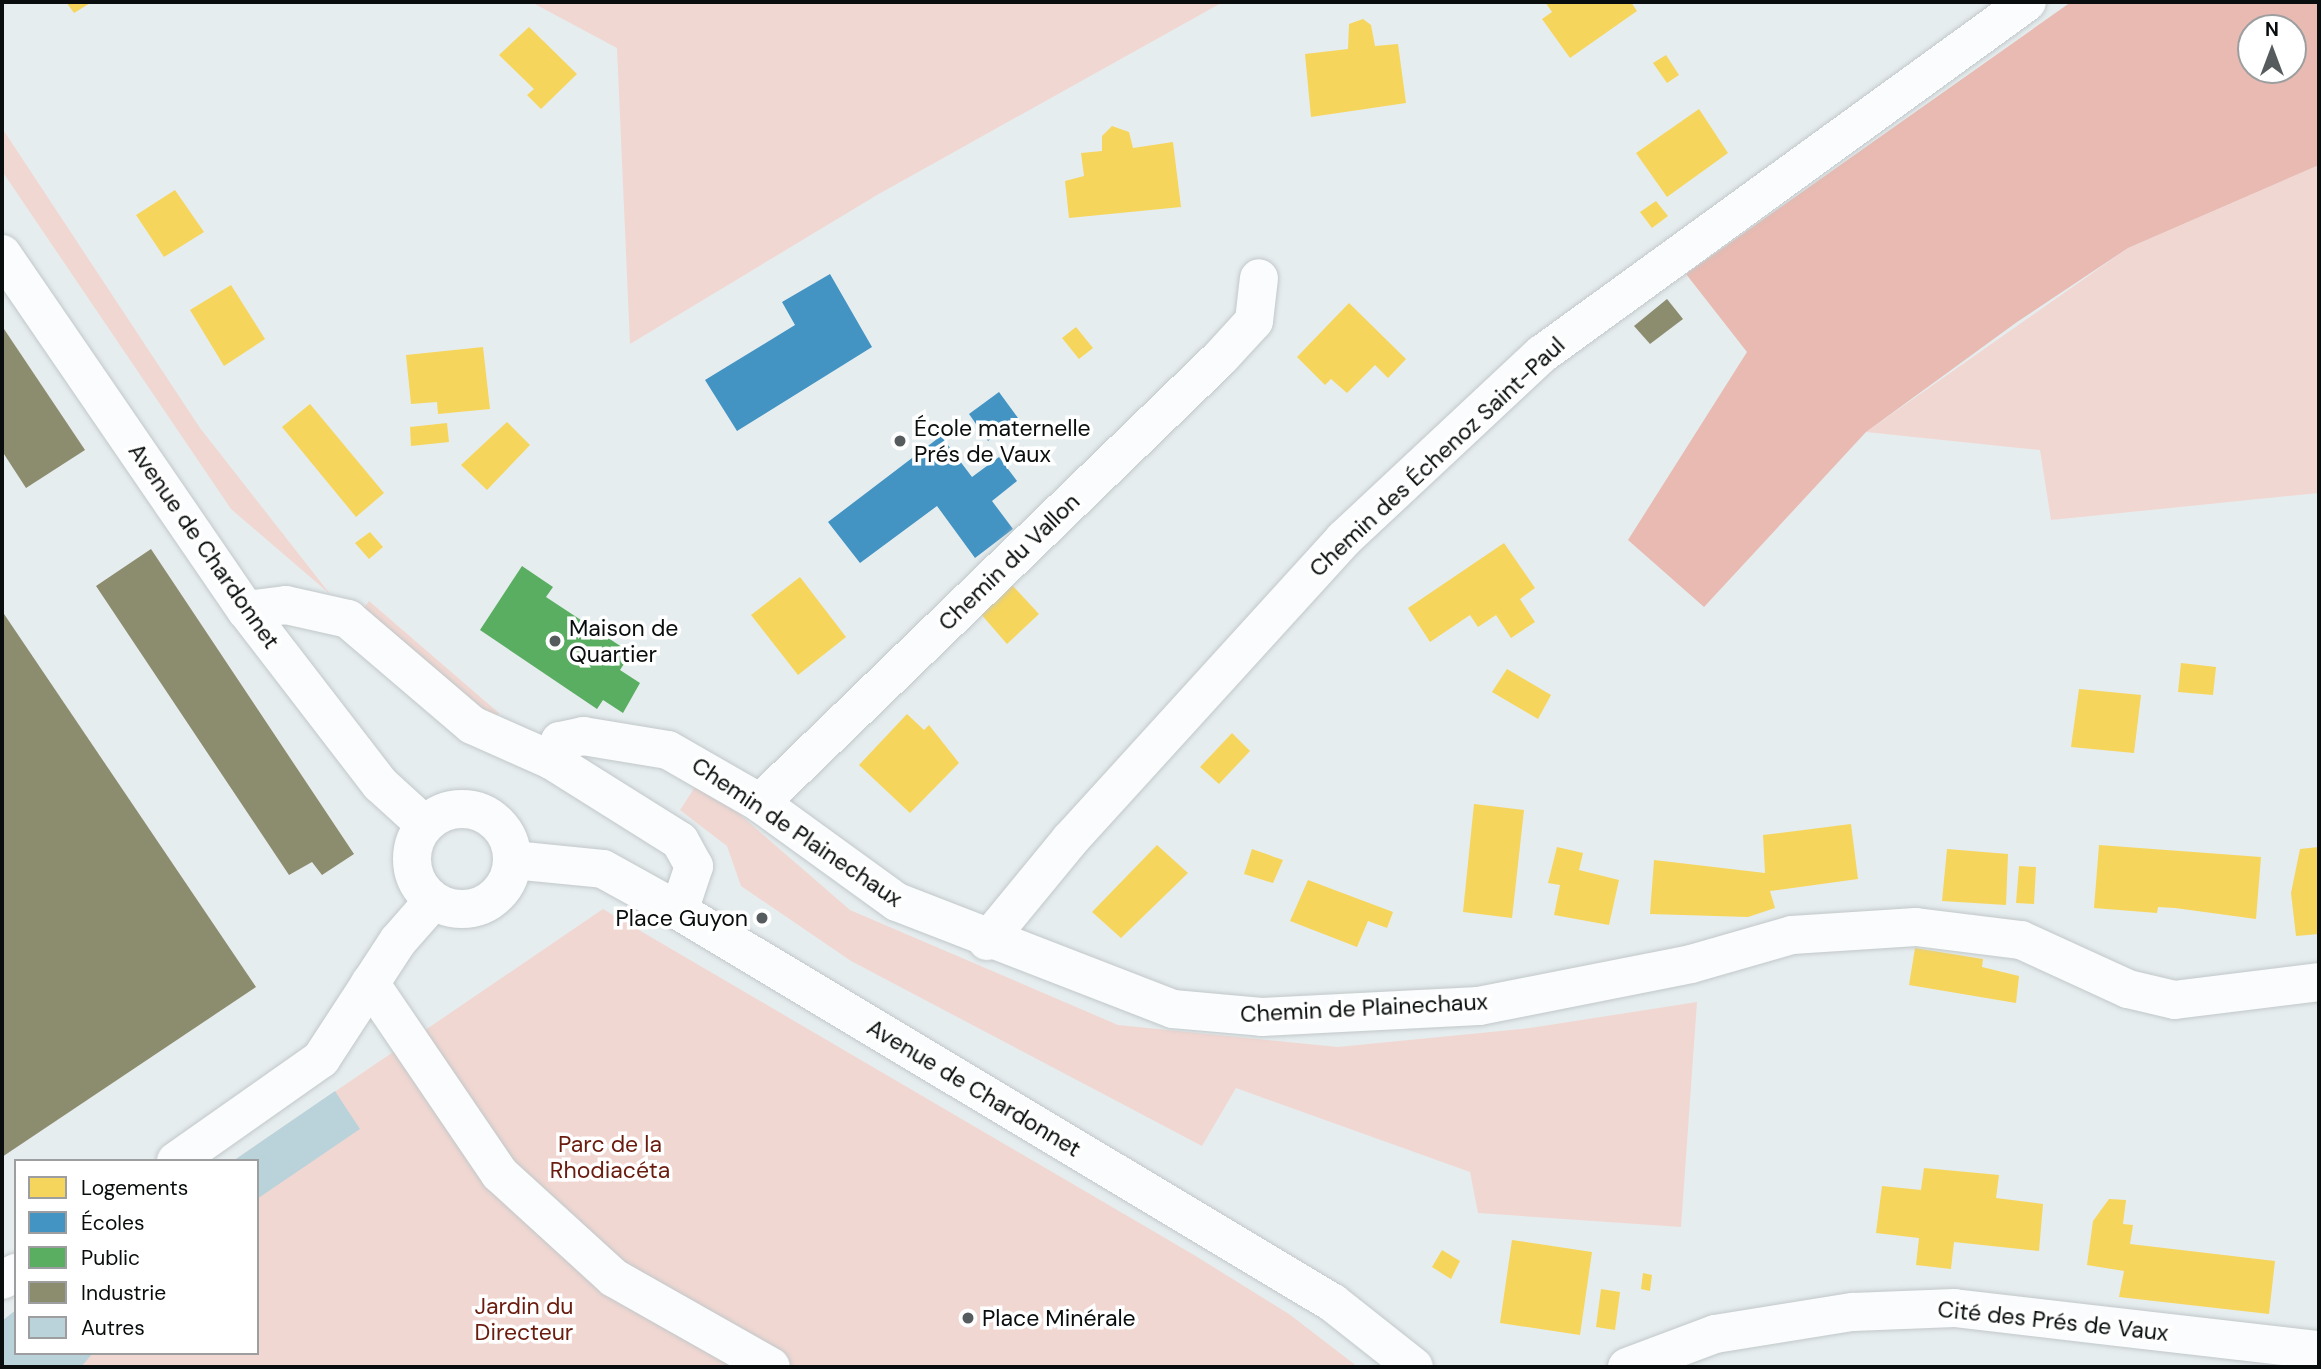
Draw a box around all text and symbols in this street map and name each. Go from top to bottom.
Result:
north arrow [2237,14,2307,84]
text: N [2265,17,2279,42]
street label: Chemin des Échenoz Saint-Paul [1304,331,1570,583]
place label: École maternelle Prés de Vaux [914,414,1091,468]
marker: École maternelle Prés de Vaux [892,433,908,449]
street label: Avenue de Chardonnet [123,438,285,654]
street label: Chemin du Vallon [933,488,1085,636]
place label: Maison de Quartier [569,614,678,668]
marker: Maison de Quartier [547,633,563,649]
street label: Chemin de Plainechaux [686,751,908,913]
place label: Place Guyon [616,904,748,932]
marker: Place Guyon [754,910,770,926]
street label: Chemin de Plainechaux [1239,988,1489,1028]
street label: Avenue de Chardonnet [862,1013,1086,1163]
park label: Parc de la Rhodiacéta [550,1130,670,1184]
legend [14,1159,259,1355]
text: Logements [81,1174,188,1202]
text: Écoles [81,1209,144,1237]
text: Public [81,1244,140,1272]
text: Industrie [81,1279,166,1307]
park label: Jardin du Directeur [475,1292,573,1346]
street label: Cité des Prés de Vaux [1936,1295,2170,1347]
place label: Place Minérale [982,1304,1136,1332]
marker: Place Minérale [960,1310,976,1326]
text: Autres [81,1314,145,1342]

